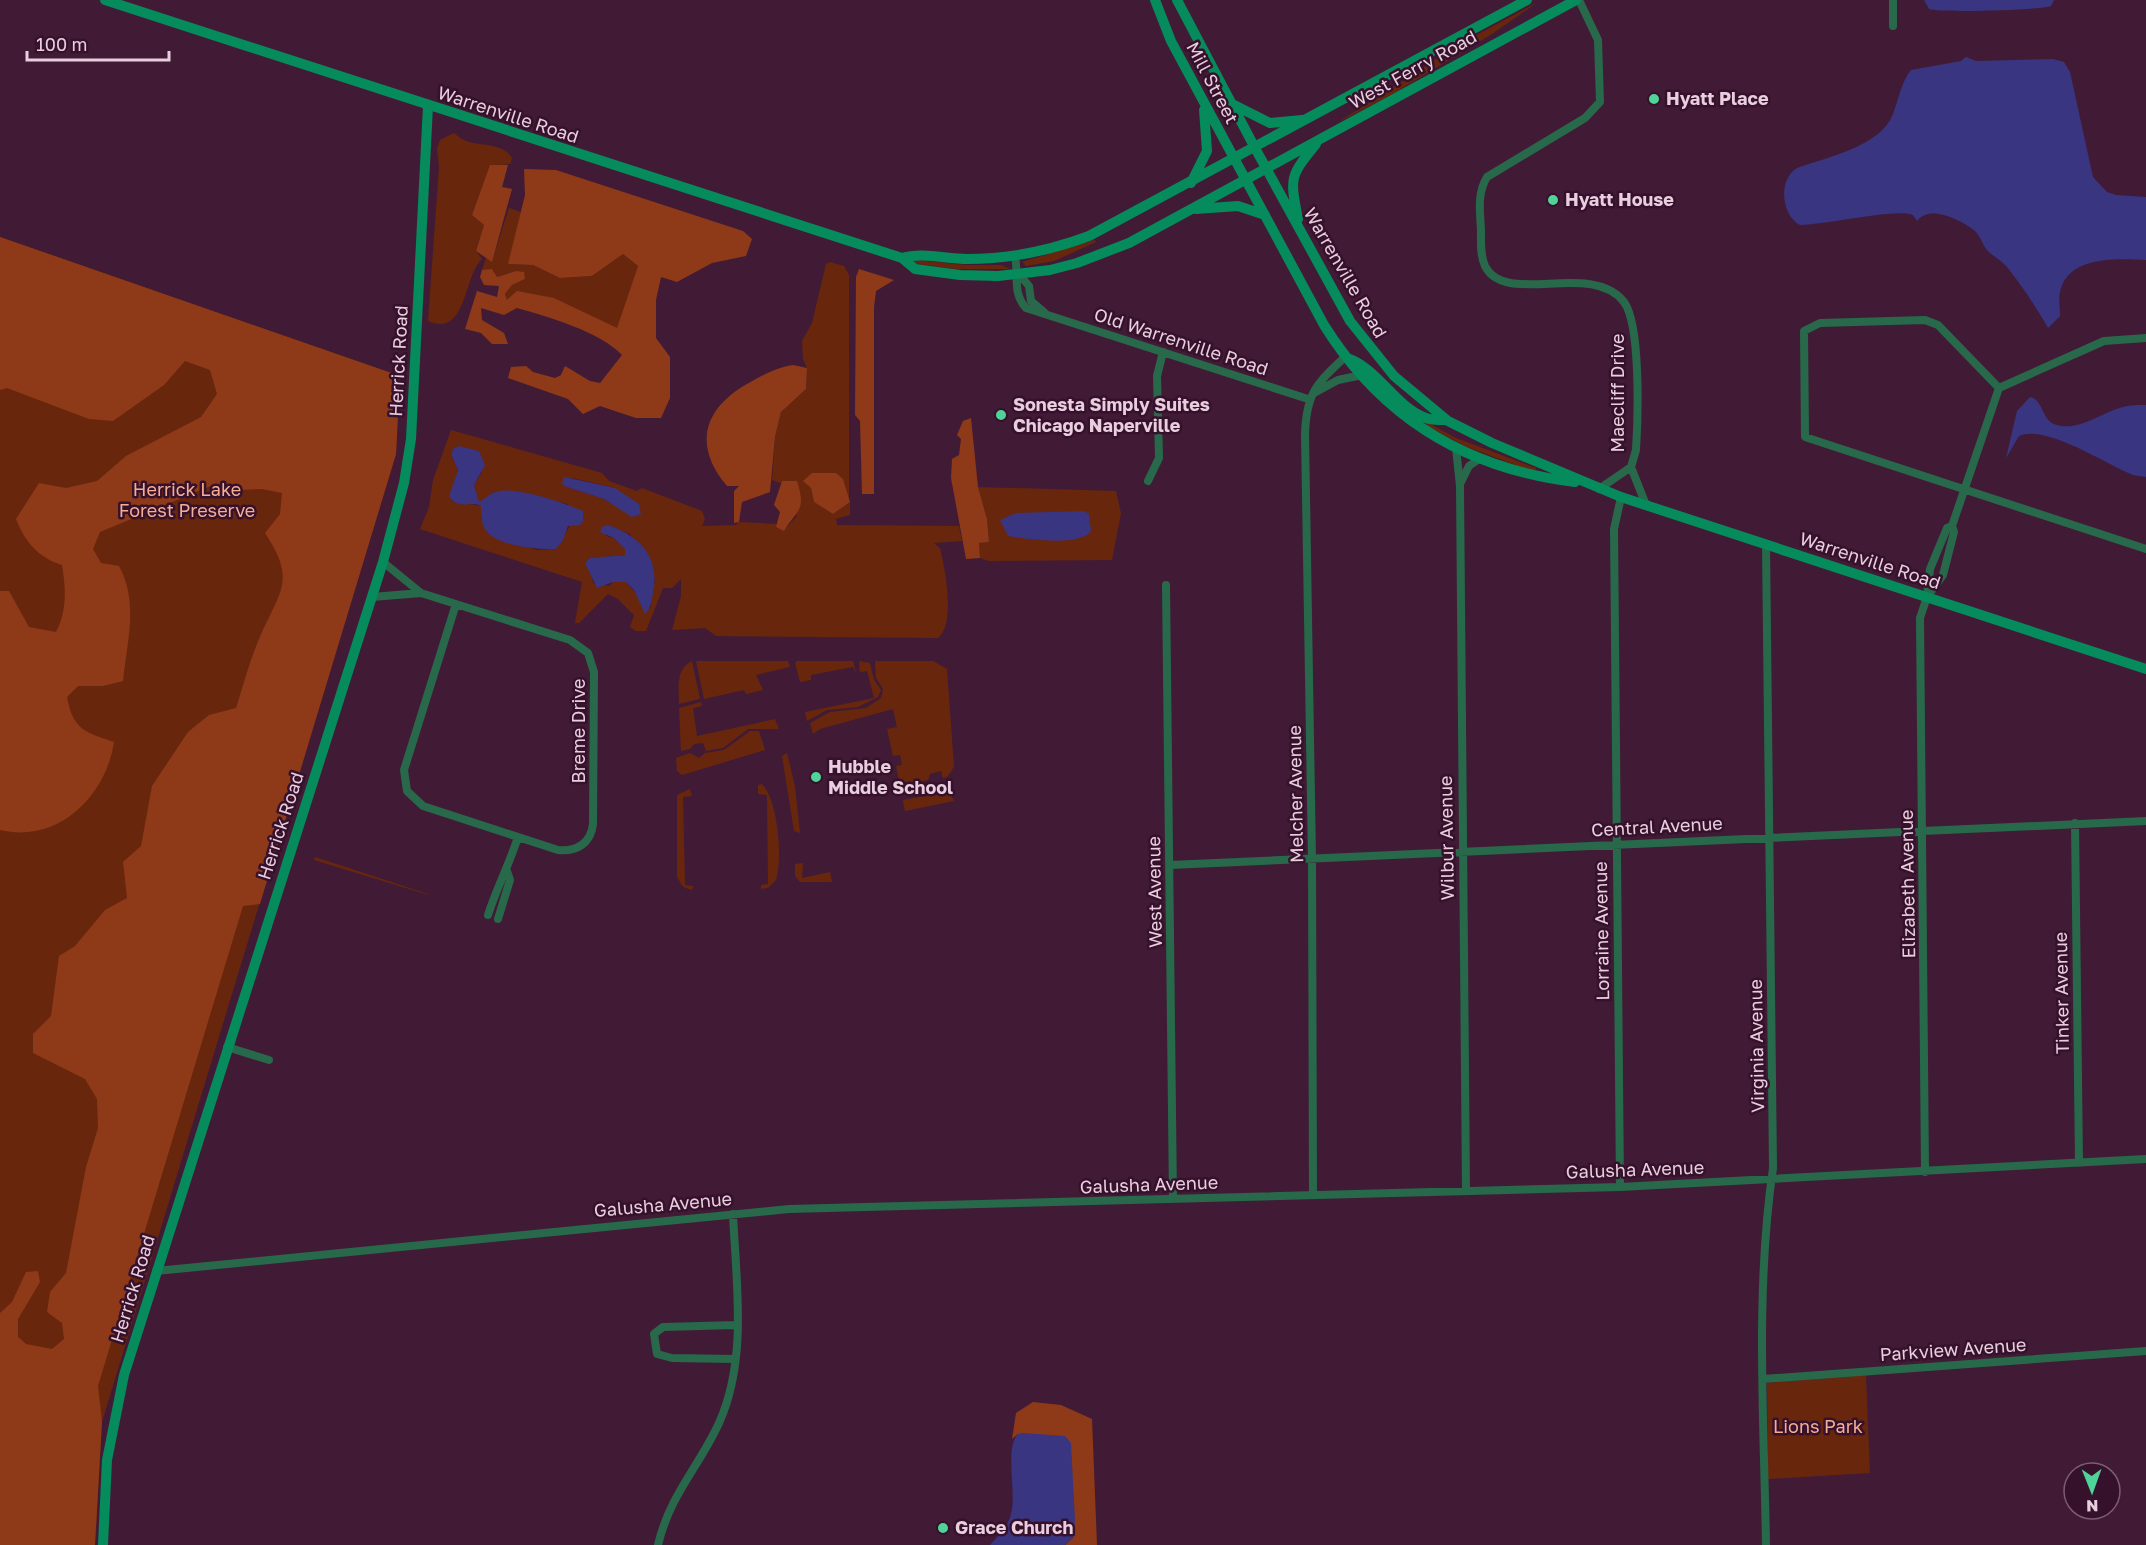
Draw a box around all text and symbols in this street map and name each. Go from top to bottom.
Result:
scale bar [27,24,170,62]
street label: West Ferry Road [1345,25,1480,113]
text: 100 m [36,33,87,55]
street label: Mill Street [1182,38,1244,127]
street label: Warrenville Road [435,81,582,147]
place label: Hyatt Place [1666,87,1769,109]
marker: Hyatt Place [1647,92,1661,106]
place label: Hyatt House [1565,188,1674,210]
marker: Hyatt House [1546,193,1560,207]
street label: Warrenville Road [1300,203,1392,342]
street label: Old Warrenville Road [1092,303,1271,380]
street label: Herrick Road [384,305,412,417]
street label: Maecliff Drive [1606,334,1628,452]
place label: Sonesta Simply Suites Chicago Naperville [1013,393,1210,436]
marker: Sonesta Simply Suites Chicago Naperville [994,408,1008,422]
park label: Herrick Lake Forest Preserve [119,478,255,521]
street label: Warrenville Road [1797,527,1944,593]
street label: Breme Drive [567,679,589,783]
street label: Melcher Avenue [1283,725,1307,863]
place label: Hubble Middle School [828,755,953,798]
street label: Herrick Road [252,769,308,882]
marker: Hubble Middle School [809,770,823,784]
street label: Wilbur Avenue [1434,775,1458,901]
street label: Elizabeth Avenue [1895,809,1919,959]
street label: Central Avenue [1591,812,1723,840]
street label: West Avenue [1142,836,1166,948]
street label: Lorraine Avenue [1589,861,1613,1001]
street label: Tinker Avenue [2049,932,2073,1054]
street label: Virginia Avenue [1744,979,1768,1113]
street label: Galusha Avenue [1565,1156,1704,1182]
street label: Galusha Avenue [1079,1171,1218,1197]
street label: Galusha Avenue [593,1187,733,1221]
street label: Herrick Road [105,1232,159,1345]
street label: Parkview Avenue [1879,1333,2027,1365]
park label: Lions Park [1773,1415,1863,1437]
north arrow [2062,1461,2122,1521]
text: N [2086,1496,2099,1516]
place label: Grace Church [955,1516,1073,1538]
marker: Grace Church [936,1521,950,1535]

